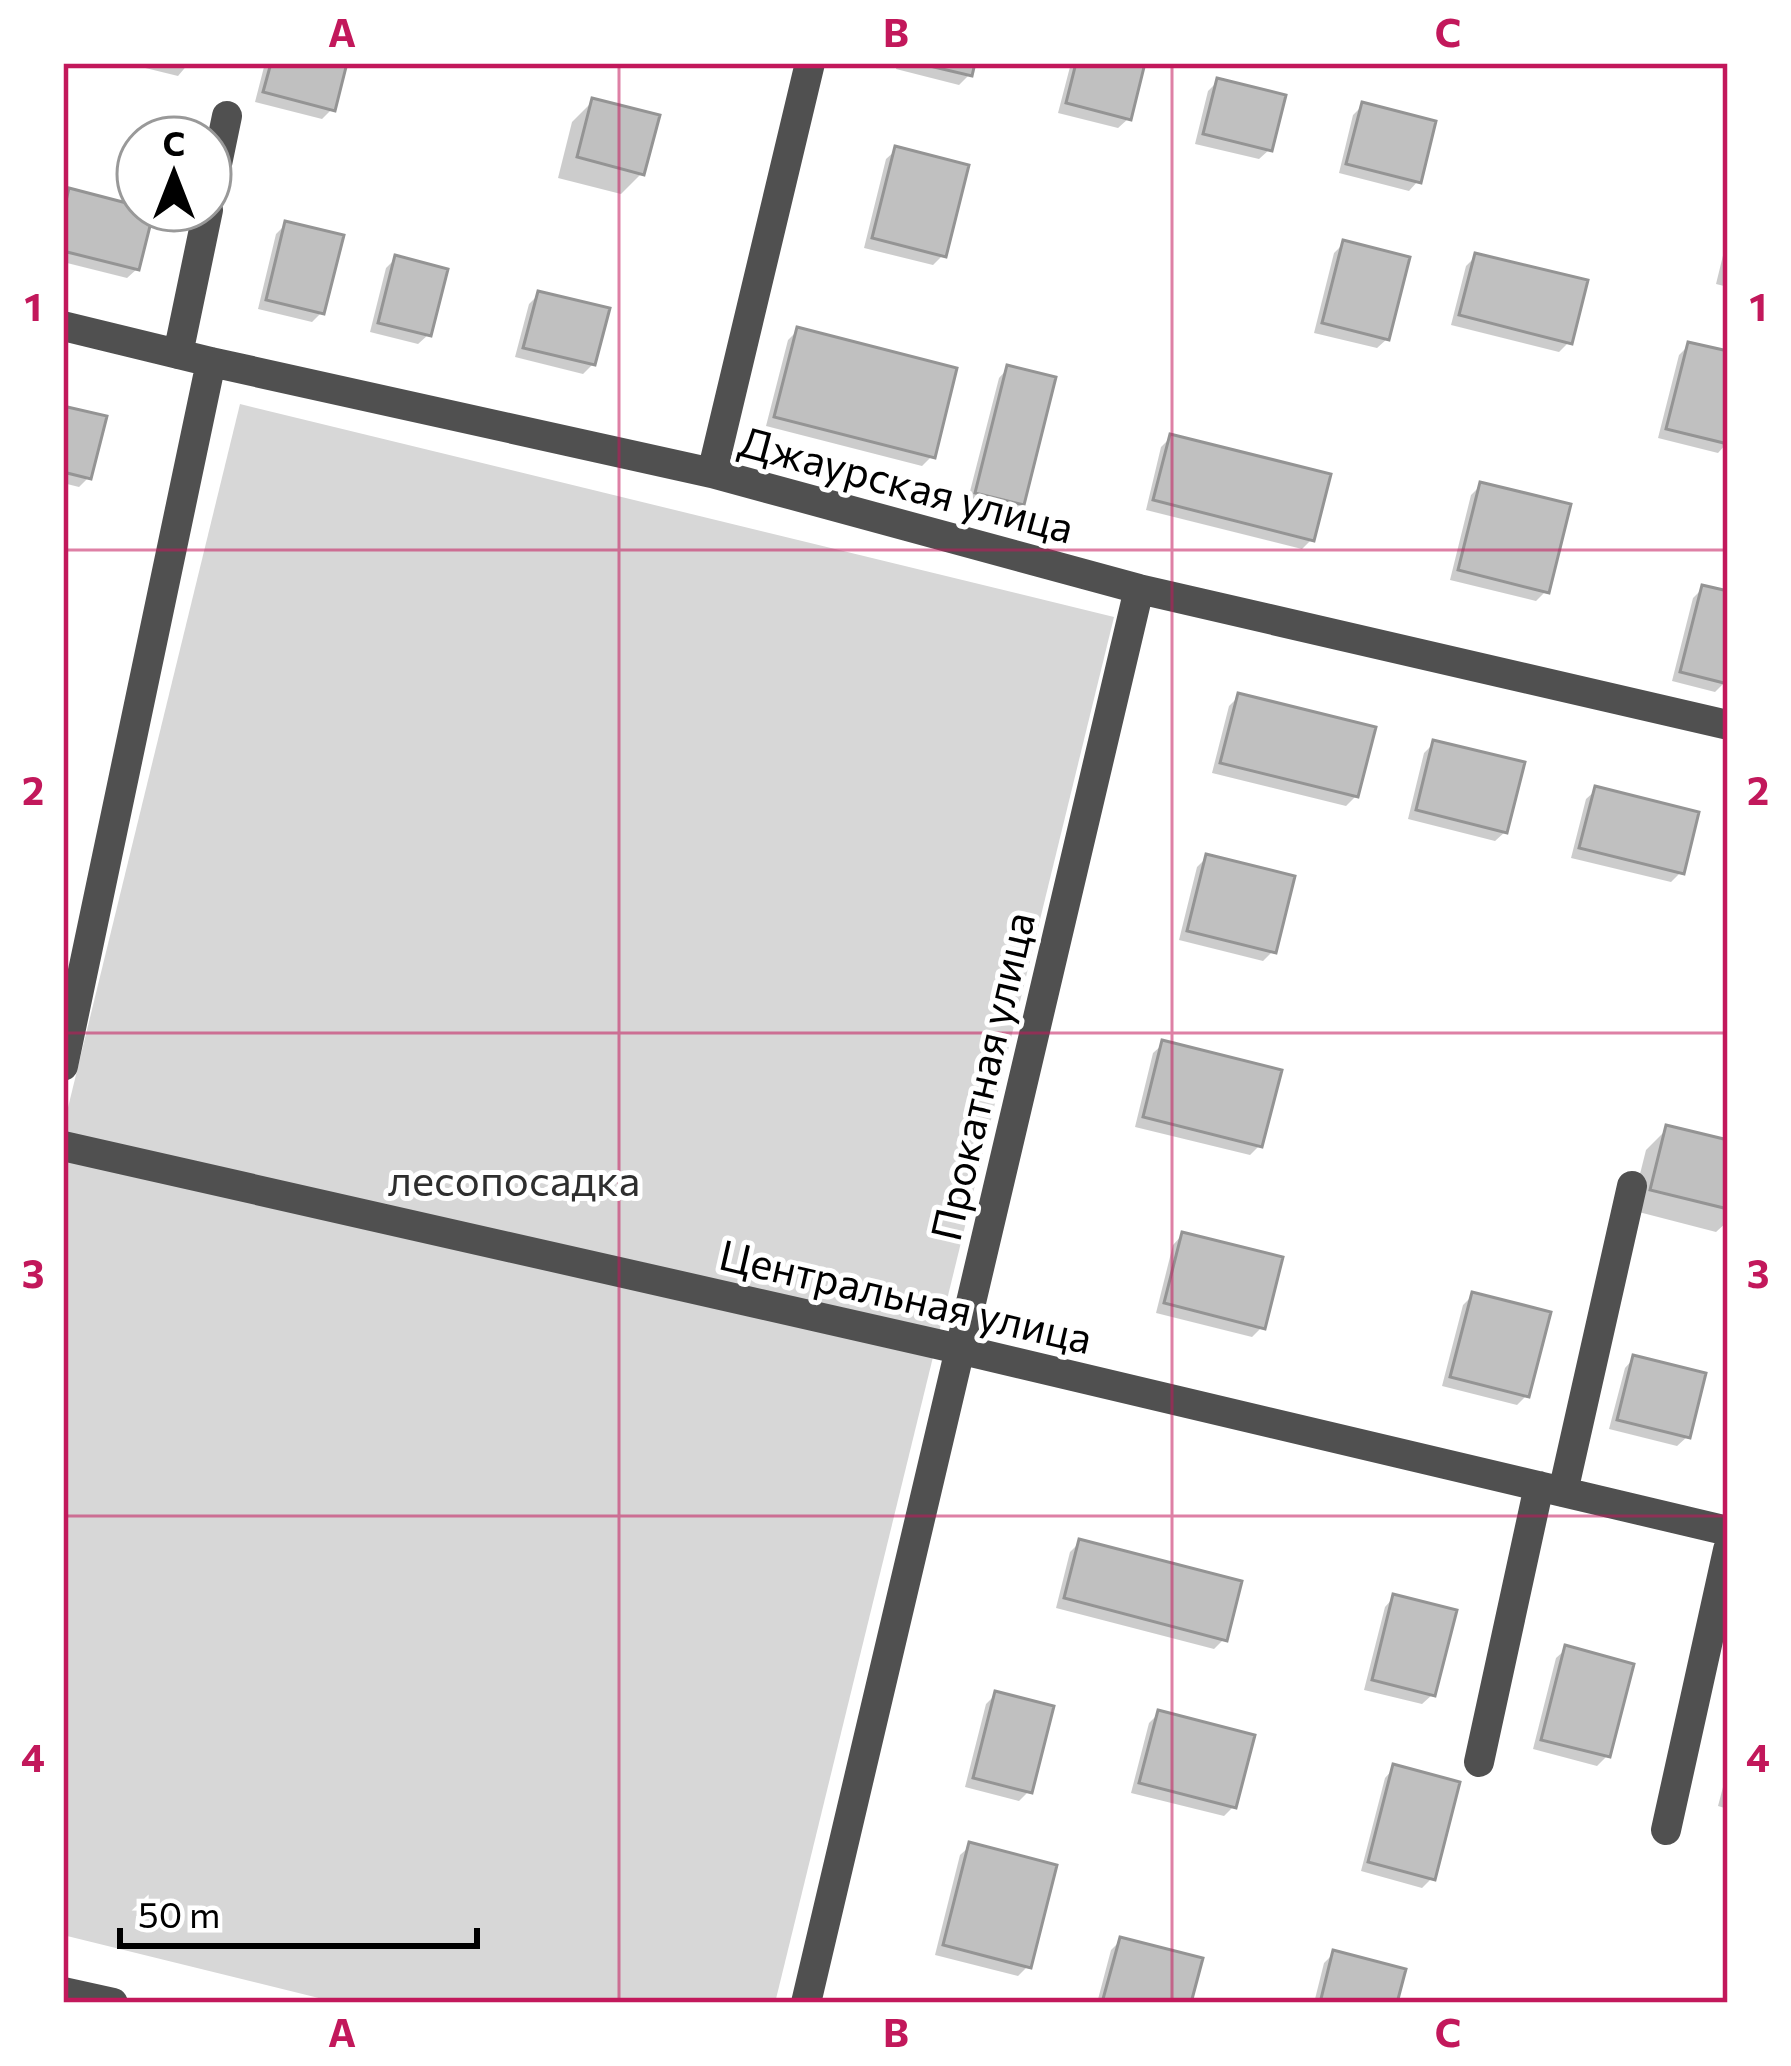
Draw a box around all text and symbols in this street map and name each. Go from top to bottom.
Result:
text: A [328,7,356,55]
text: B [883,7,909,55]
text: C [1435,7,1461,55]
north arrow [114,114,234,234]
text: С [163,122,185,163]
text: 1 [24,281,42,329]
text: 1 [1749,281,1767,329]
street label: Джаурская улица [734,413,1080,553]
text: 2 [22,765,44,813]
text: 2 [1747,765,1769,813]
street label: Прокатная улица [918,907,1044,1245]
park label: лесопосадка [388,1153,640,1205]
street label: Центральная улица [715,1227,1097,1363]
text: 3 [22,1248,44,1296]
text: 3 [1747,1248,1769,1296]
text: 4 [21,1732,45,1780]
text: 4 [1746,1732,1770,1780]
scale bar [120,1874,477,1948]
text: 50 m [138,1891,220,1935]
text: A [328,2007,356,2055]
text: B [883,2007,909,2055]
text: C [1435,2007,1461,2055]

